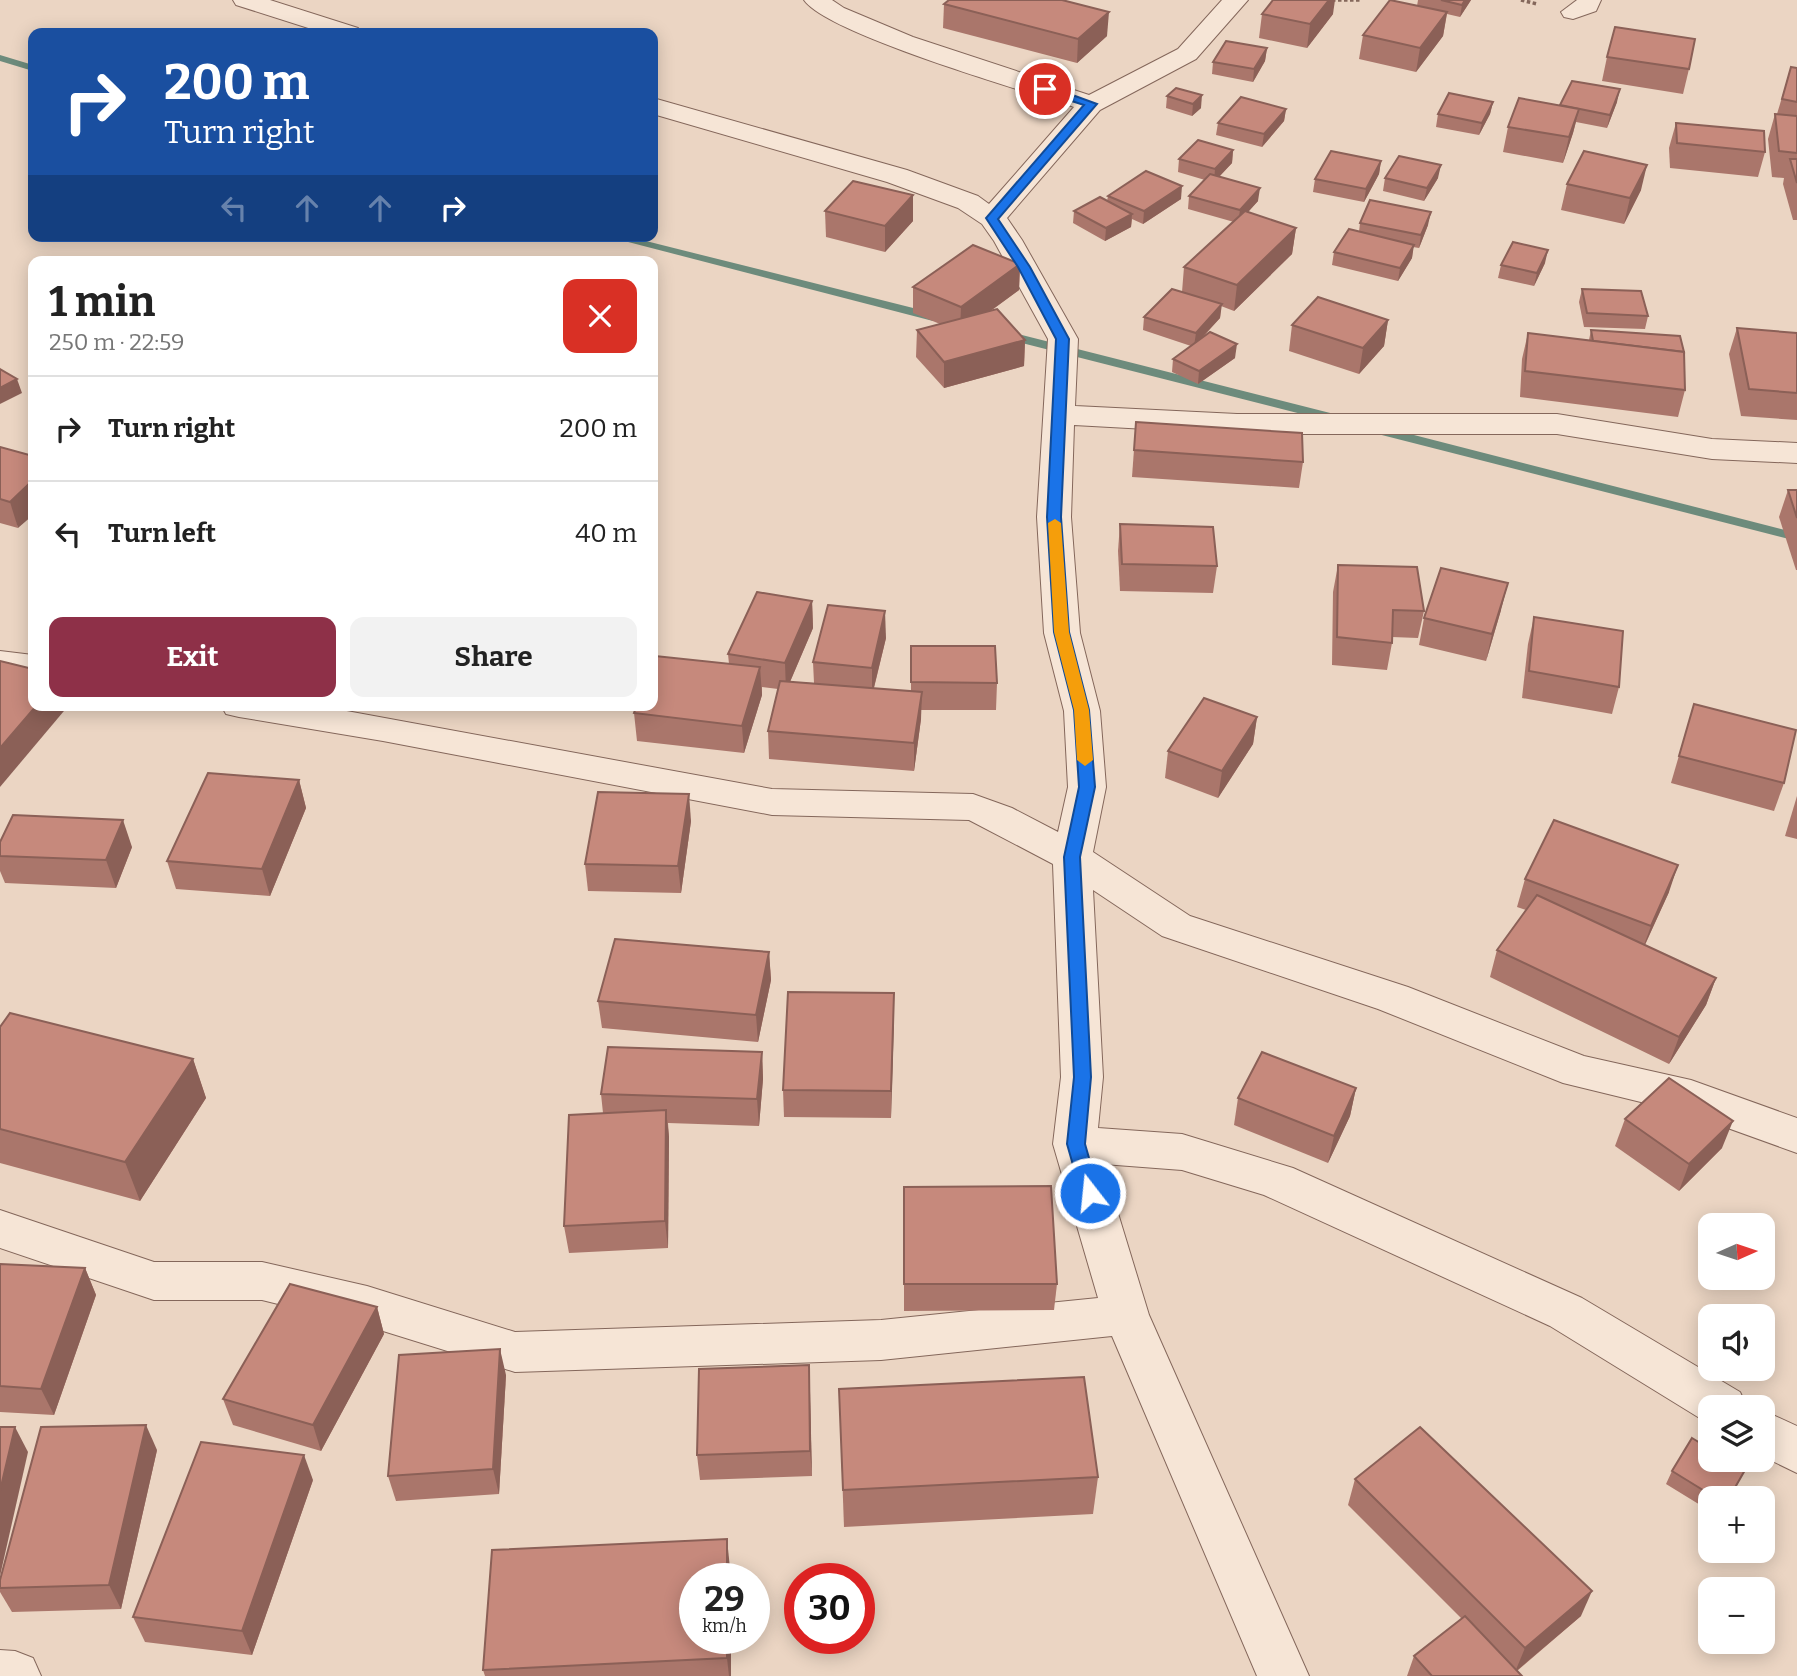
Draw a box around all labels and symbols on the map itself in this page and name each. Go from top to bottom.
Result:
pin [1015,59,1075,119]
position arrow [1053,1156,1127,1230]
north arrow [1698,1213,1774,1290]
speed limit sign: 30 [784,1563,875,1654]

